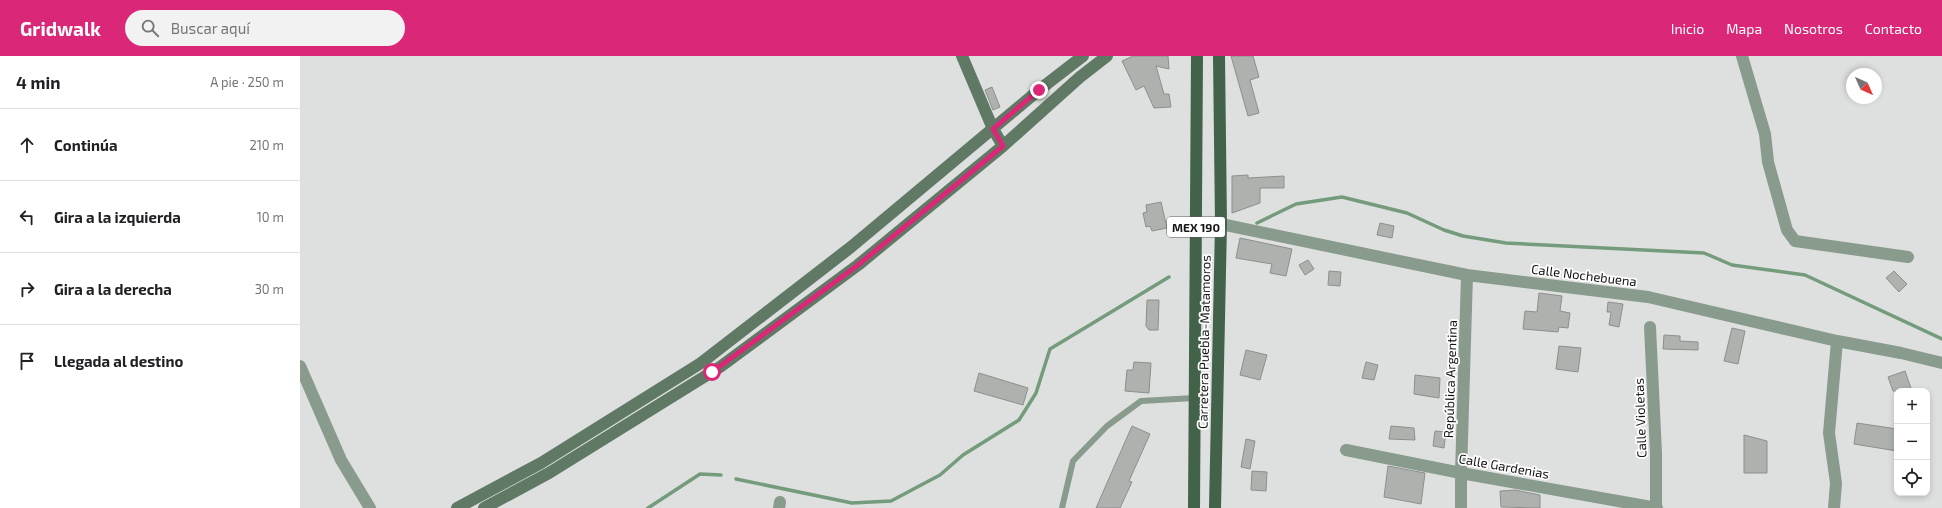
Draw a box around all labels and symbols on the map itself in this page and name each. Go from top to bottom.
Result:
north arrow [1846,68,1882,104]
route end [1030,81,1048,99]
road number: MEX 190 [1167,217,1225,237]
street label: Carretera Puebla-Matamoros [1194,255,1214,429]
street label: Calle Nochebuena [1530,261,1638,289]
street label: República Argentina [1440,320,1460,438]
route start [703,363,721,381]
street label: Calle Violetas [1631,378,1649,458]
street label: Calle Gardenias [1458,450,1550,482]

